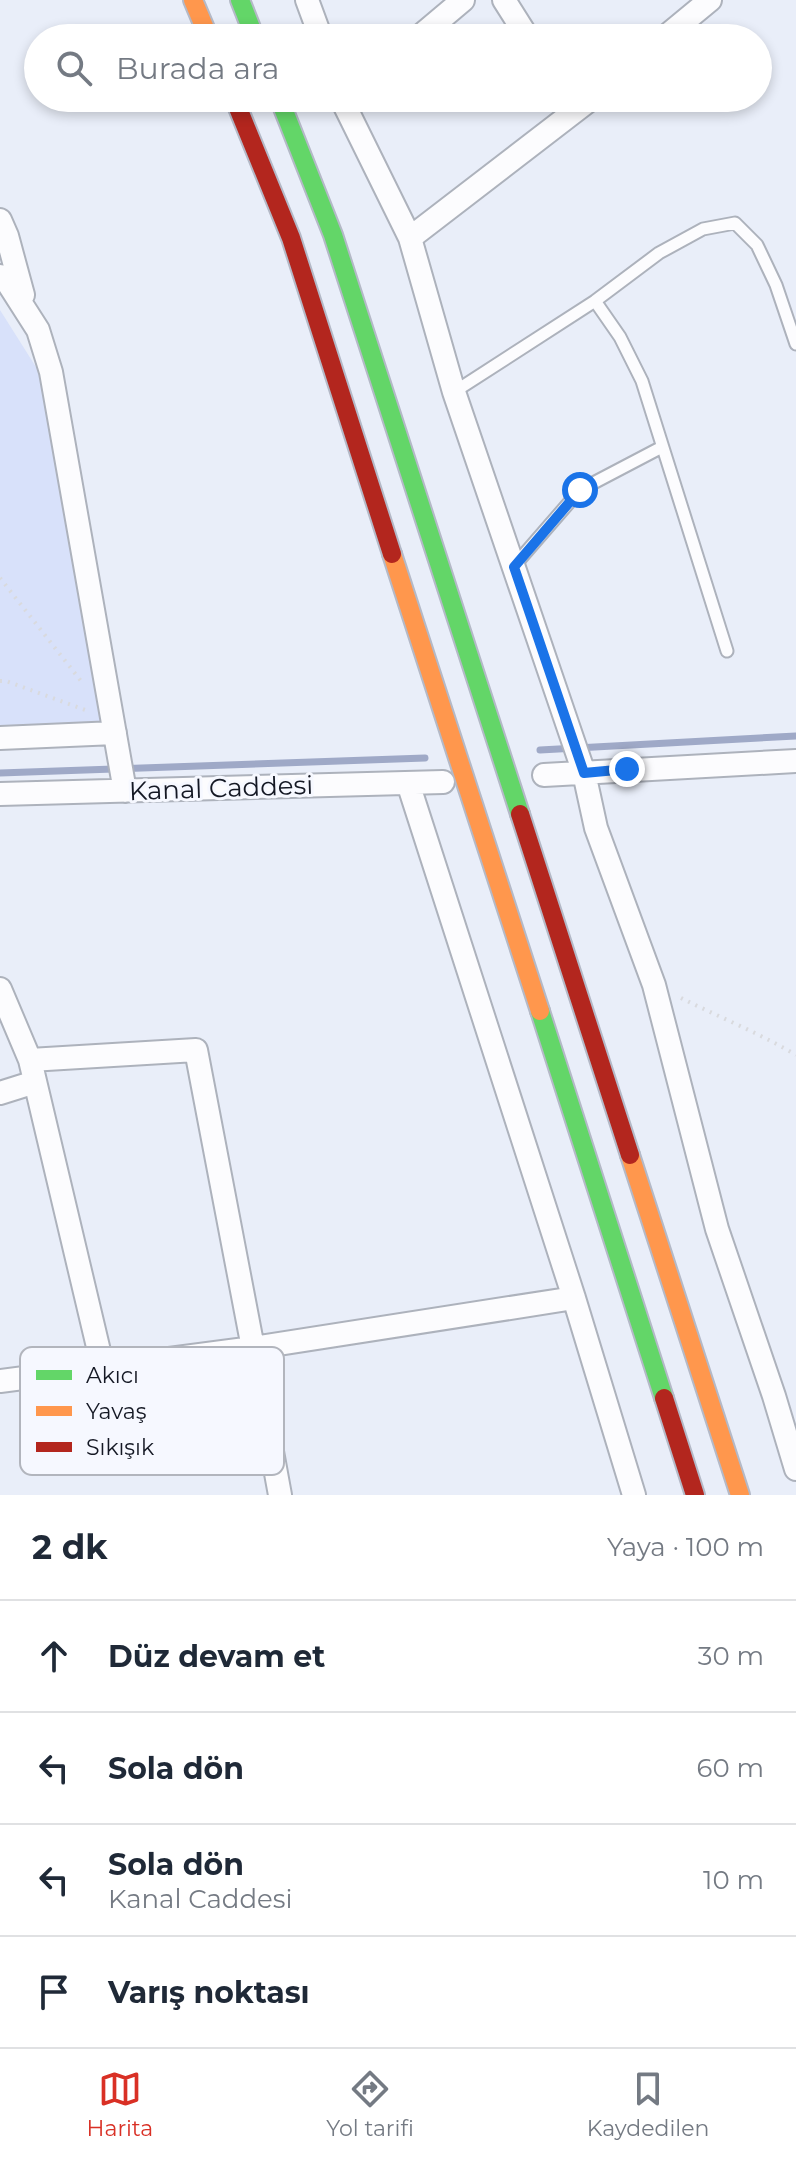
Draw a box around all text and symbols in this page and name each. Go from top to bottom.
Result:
search box [24,24,772,112]
icon: search [52,46,96,90]
text: Burada ara [116,50,279,87]
route start [562,472,598,508]
route end [609,751,645,787]
street label: Kanal Caddesi [128,769,314,807]
legend [20,1347,284,1475]
text: Akıcı [86,1362,139,1389]
text: Yavaş [86,1398,147,1425]
text: Sıkışık [86,1434,155,1461]
text: 2 dk [32,1526,107,1568]
text: Yaya · 100 m [607,1531,764,1563]
icon: ahead [32,1634,76,1678]
text: Düz devam et [108,1638,325,1675]
text: 30 m [698,1640,764,1672]
icon: left [32,1746,76,1790]
text: Sola dön [108,1750,244,1787]
text: 60 m [697,1752,764,1784]
text: Sola dön [108,1846,244,1883]
icon: left [32,1858,76,1902]
text: 10 m [703,1864,764,1896]
text: Kanal Caddesi [108,1883,292,1915]
icon: arrive [32,1970,76,2014]
text: Varış noktası [108,1974,310,2011]
tab: Harita [87,2067,153,2142]
tab: Yol tarifi [326,2067,414,2142]
tab: Kaydedilen [587,2067,709,2142]

